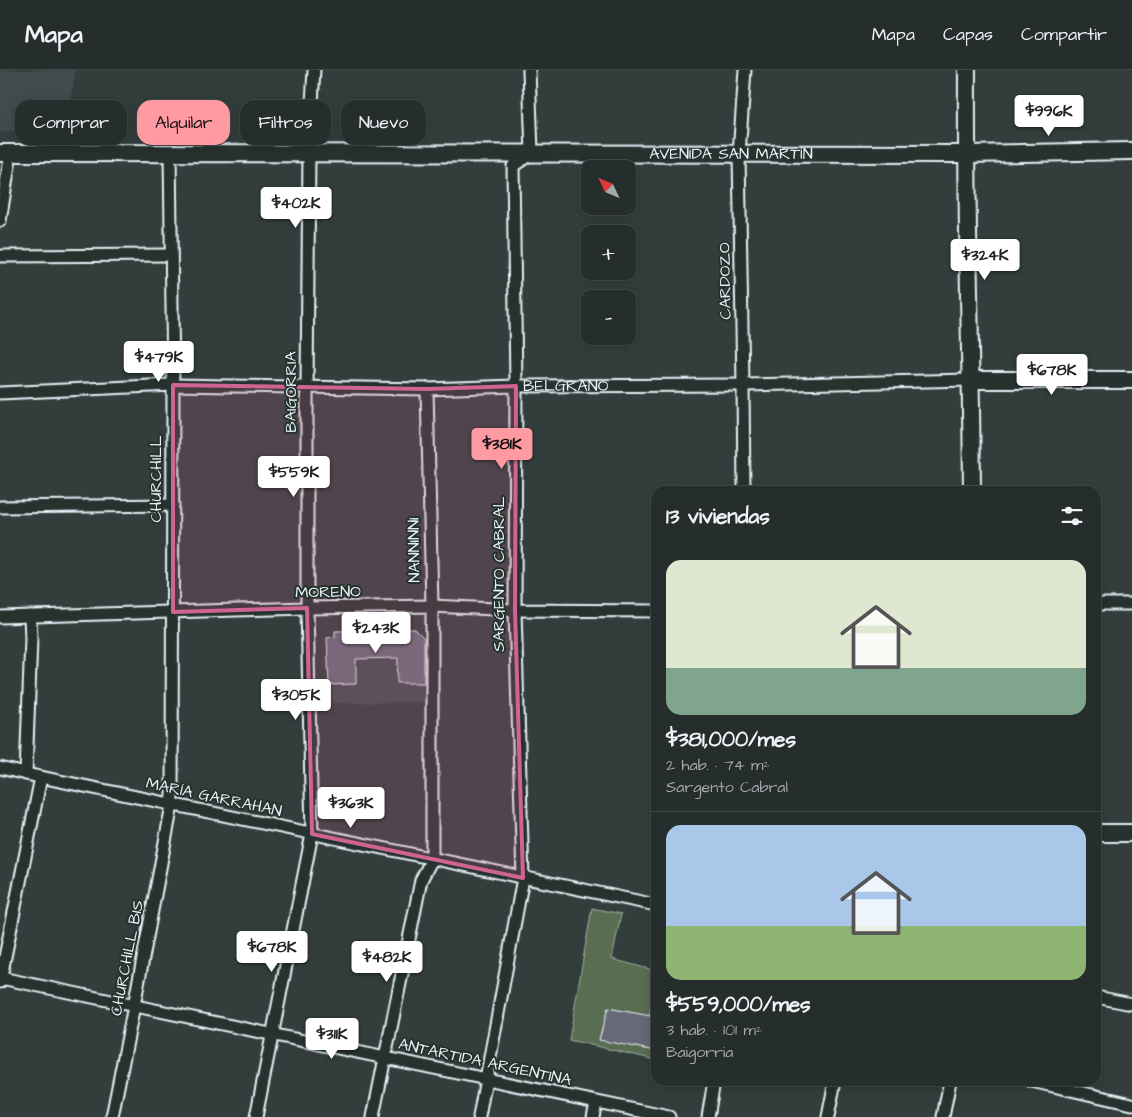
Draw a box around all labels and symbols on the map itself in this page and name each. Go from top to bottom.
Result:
pin: $996K [1014,94,1084,137]
street label: AVENIDA SAN MARTÍN [649,143,813,165]
north arrow [581,160,636,215]
pin: $402K [261,186,331,229]
pin: $324K [950,238,1020,281]
street label: CARDOZO [713,242,737,320]
pin: $479K [124,340,194,383]
street label: BAIGORRIA [280,351,302,433]
pin: $678K [1017,354,1087,396]
street label: BELGRANO [523,375,609,397]
pin: $381K [467,428,537,470]
street label: CHURCHILL [145,436,167,523]
pin: $559K [259,456,329,498]
street label: SARGENTO CABRAL [488,496,510,652]
street label: NANNINNI [402,517,426,583]
street label: MORENO [295,580,361,604]
pin: $243K [341,612,411,654]
pin: $305K [261,678,331,721]
street label: MARÍA GARRAHAN [144,772,284,822]
pin: $363K [316,786,386,829]
street label: CHURCHILL BIS [105,898,149,1018]
pin: $678K [237,930,307,973]
pin: $482K [352,940,422,983]
pin: $311K [297,1018,367,1060]
street label: ANTARTIDA ARGENTINA [397,1033,573,1091]

